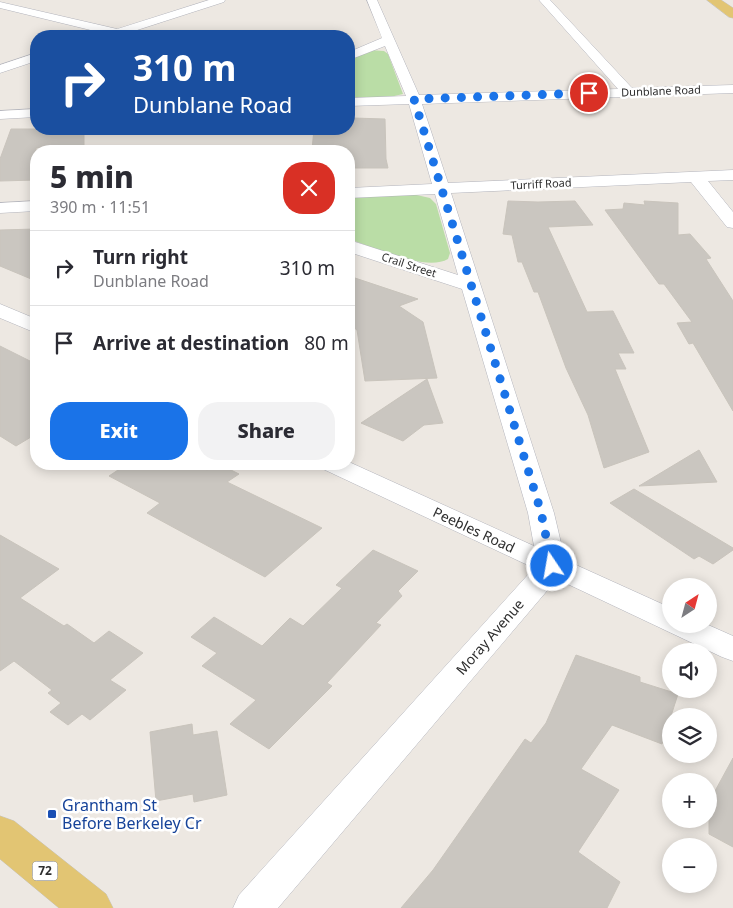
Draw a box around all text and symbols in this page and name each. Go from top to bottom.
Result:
text: 310 m [133,44,236,91]
icon: right [50,50,115,115]
pin [568,72,610,114]
icon: arrive [575,79,603,107]
street label: Dunblane Road [621,82,701,99]
text: Dunblane Road [133,89,292,119]
text: 5 min [50,156,134,197]
button: close [283,162,335,214]
street label: Turriff Road [510,174,572,193]
text: 390 m · 11:51 [50,196,150,218]
text: Turn right [93,244,188,270]
street label: Crail Street [380,249,438,280]
icon: right [50,254,78,282]
text: 310 m [280,255,335,281]
text: Dunblane Road [93,270,209,292]
icon: arrive [50,329,78,357]
text: Arrive at destination [93,330,289,356]
text: 80 m [304,330,349,356]
button: Exit [50,402,188,460]
button: Share [198,402,335,460]
street label: Peebles Road [430,502,518,557]
position arrow [525,539,577,591]
north arrow [662,578,718,632]
map controls [662,578,717,893]
street label: Moray Avenue [451,595,528,679]
button: sound [662,643,717,698]
button: layers [662,708,717,763]
button: + [662,773,717,828]
place label: Grantham St Before Berkeley Cr [62,794,202,834]
marker: Grantham St Before Berkeley Cr [46,808,58,820]
button: − [662,838,717,893]
road number: 72 [32,861,58,880]

